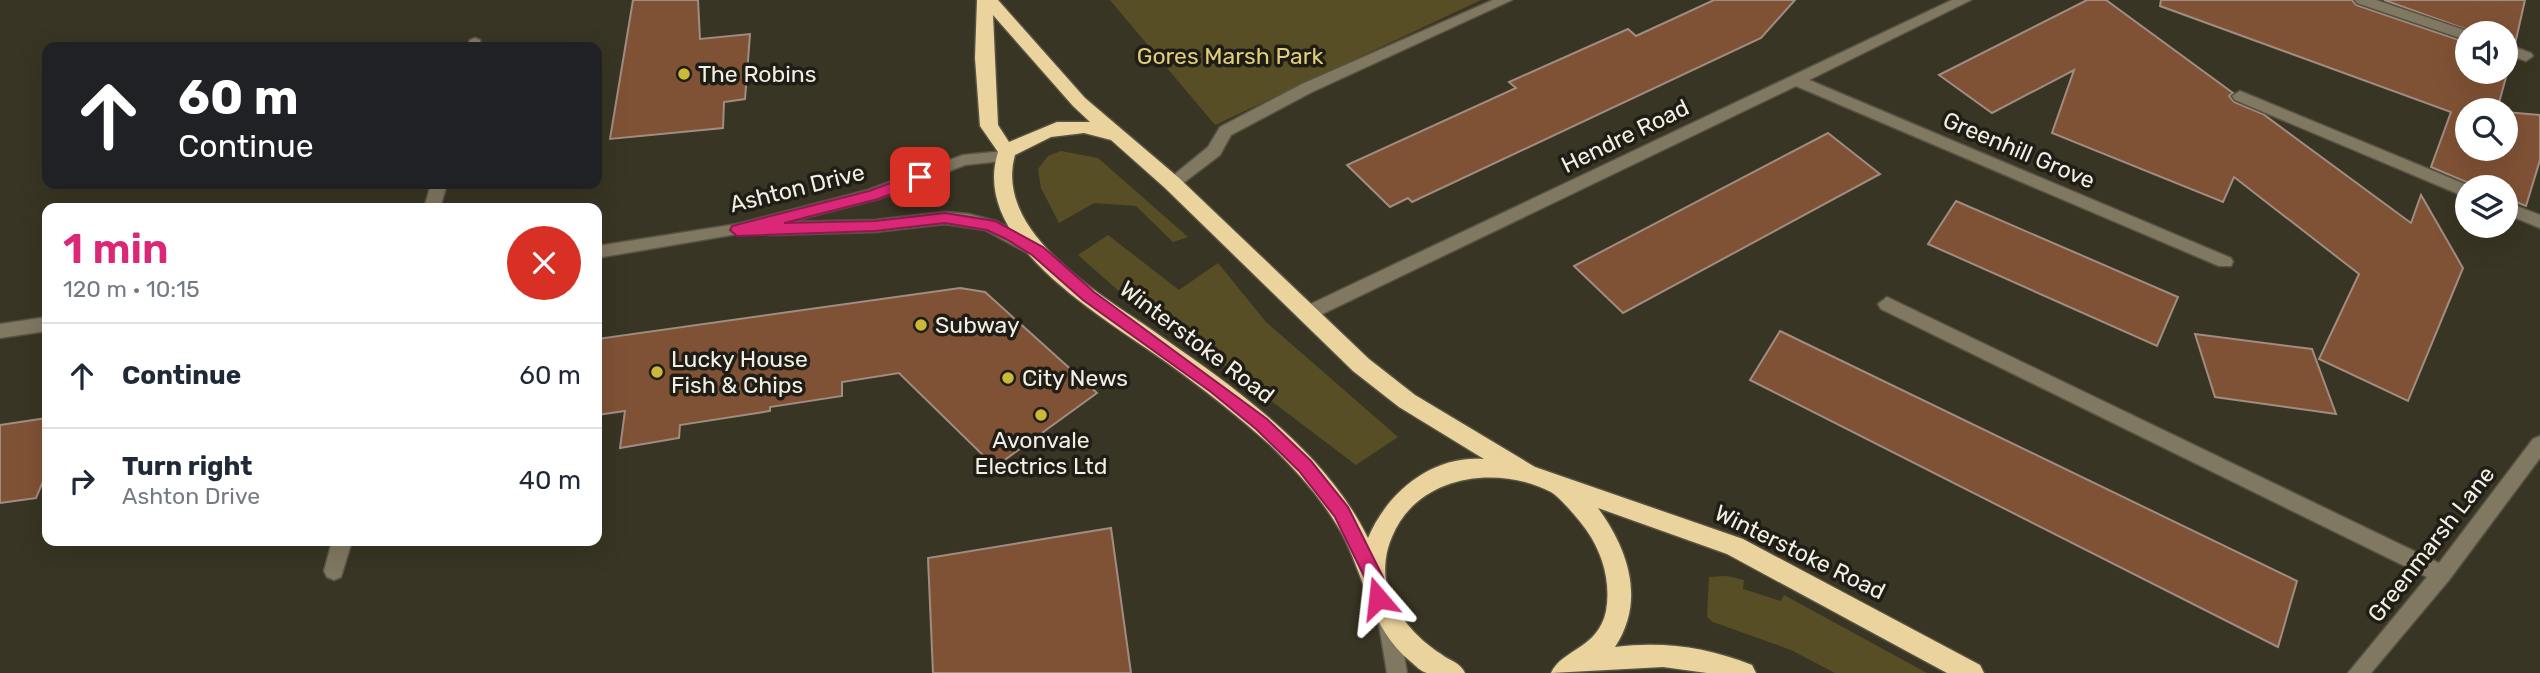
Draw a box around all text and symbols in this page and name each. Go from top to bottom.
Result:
map controls [2455,21,2518,238]
button: sound [2455,21,2518,84]
park label: Gores Marsh Park [1137,42,1323,70]
place label: The Robins [698,60,816,88]
marker: The Robins [676,66,692,82]
text: 60 m [178,68,299,126]
icon: ahead [63,70,154,161]
street label: Hendre Road [1557,93,1693,179]
button: search [2455,98,2518,161]
street label: Greenhill Grove [1939,105,2099,195]
text: Continue [178,127,314,165]
pin [890,147,950,207]
street label: Ashton Drive [727,158,867,218]
icon: arrive [901,158,939,196]
button: layers [2455,175,2518,238]
text: 1 min [63,224,169,274]
button: close [507,226,581,300]
text: 120 m · 10:15 [63,275,200,303]
street label: Winterstoke Road [1114,275,1280,409]
place label: Subway [935,311,1020,339]
marker: Subway [913,317,929,333]
place label: Lucky House Fish & Chips [671,345,808,399]
icon: ahead [63,357,101,395]
text: Continue [122,360,241,391]
text: 60 m [519,360,581,391]
marker: Lucky House Fish & Chips [649,364,665,380]
place label: City News [1022,364,1128,392]
marker: City News [1000,370,1016,386]
marker: Avonvale Electrics Ltd [1033,407,1049,423]
place label: Avonvale Electrics Ltd [975,426,1107,480]
text: Turn right [122,451,252,482]
street label: Greenmarsh Lane [2362,461,2500,627]
icon: right [63,462,101,500]
text: 40 m [519,465,581,496]
text: Ashton Drive [122,482,260,510]
street label: Winterstoke Road [1710,499,1890,605]
position arrow [1341,561,1415,635]

